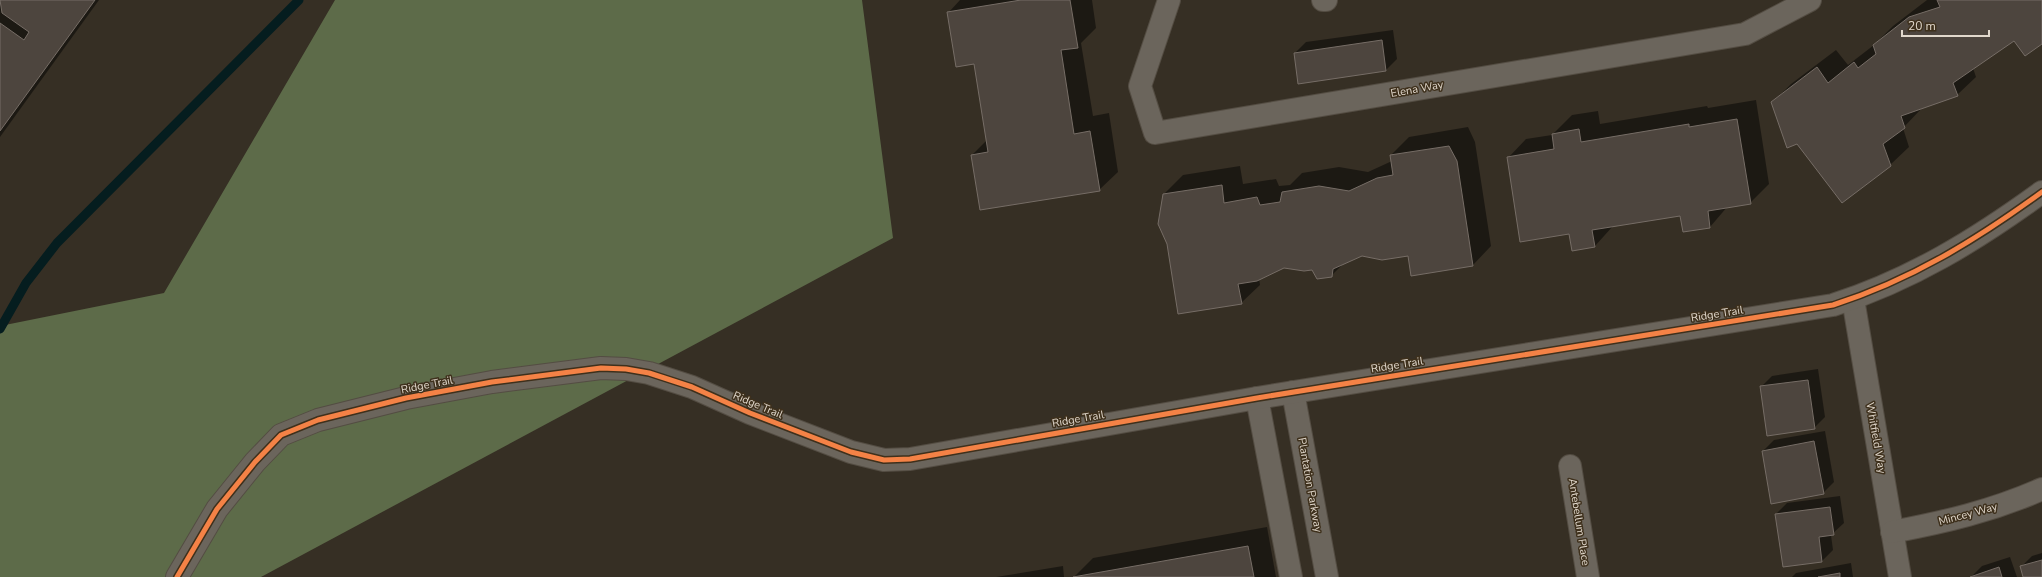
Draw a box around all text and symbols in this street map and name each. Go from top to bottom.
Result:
scale bar [1902,12,1989,38]
text: 20 m [1908,18,1936,34]
street label: Elena Way [1389,77,1445,101]
street label: Ridge Trail [1690,302,1745,326]
street label: Ridge Trail [1370,353,1425,377]
street label: Ridge Trail [400,372,455,397]
street label: Ridge Trail [731,388,786,422]
street label: Whitfield Way [1862,401,1890,475]
street label: Ridge Trail [1051,407,1106,431]
street label: Plantation Parkway [1294,436,1326,534]
street label: Antebellum Place [1565,477,1593,567]
street label: Mincey Way [1937,499,1999,529]

